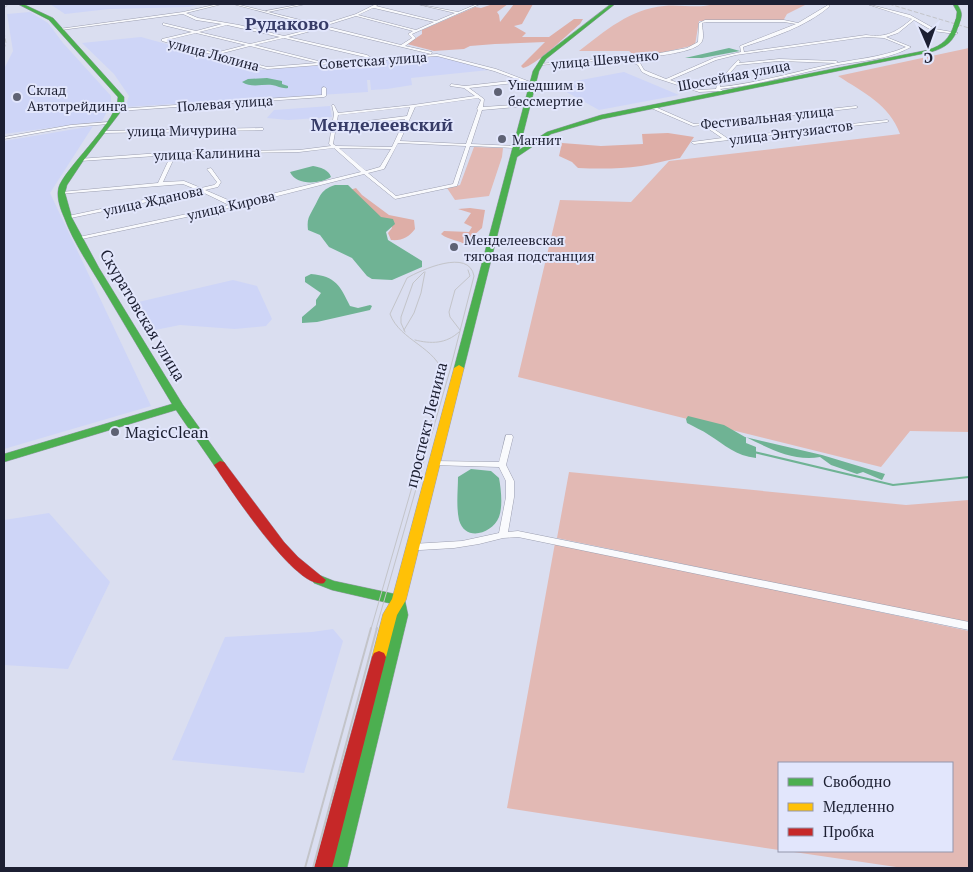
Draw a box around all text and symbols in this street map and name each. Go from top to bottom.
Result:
district label: Рудаково [245,11,329,35]
north arrow [903,20,953,70]
street label: улица Люлина [165,32,262,75]
street label: улица Шевченко [549,45,660,73]
street label: Советская улица [318,47,428,73]
text: С [924,49,933,68]
street label: Шоссейная улица [676,55,792,95]
place label: Ушедшим в бессмертие [508,75,584,110]
place label: Склад Автотрейдинга [27,80,127,115]
marker: Ушедшим в бессмертие [492,86,504,98]
street label: Полевая улица [176,90,274,116]
marker: Склад Автотрейдинга [11,91,23,103]
street label: Фестивальная улица [699,101,835,133]
district label: Менделеевский [311,112,453,136]
street label: улица Энтузиастов [727,115,854,149]
street label: улица Мичурина [126,120,237,140]
place label: Магнит [512,130,561,149]
marker: Магнит [496,133,508,145]
street label: улица Калинина [152,142,261,164]
street label: улица Жданова [101,180,204,220]
street label: улица Кирова [184,186,277,225]
place label: Менделеевская тяговая подстанция [464,230,595,265]
marker: Менделеевская тяговая подстанция [448,241,460,253]
street label: Скуратовская улица [95,245,191,385]
street label: проспект Ленина [400,360,452,490]
place label: MagicClean [125,421,209,443]
marker: MagicClean [109,426,121,438]
legend [778,762,953,852]
text: Свободно [823,771,891,791]
text: Медленно [823,796,894,816]
text: Пробка [823,821,875,841]

